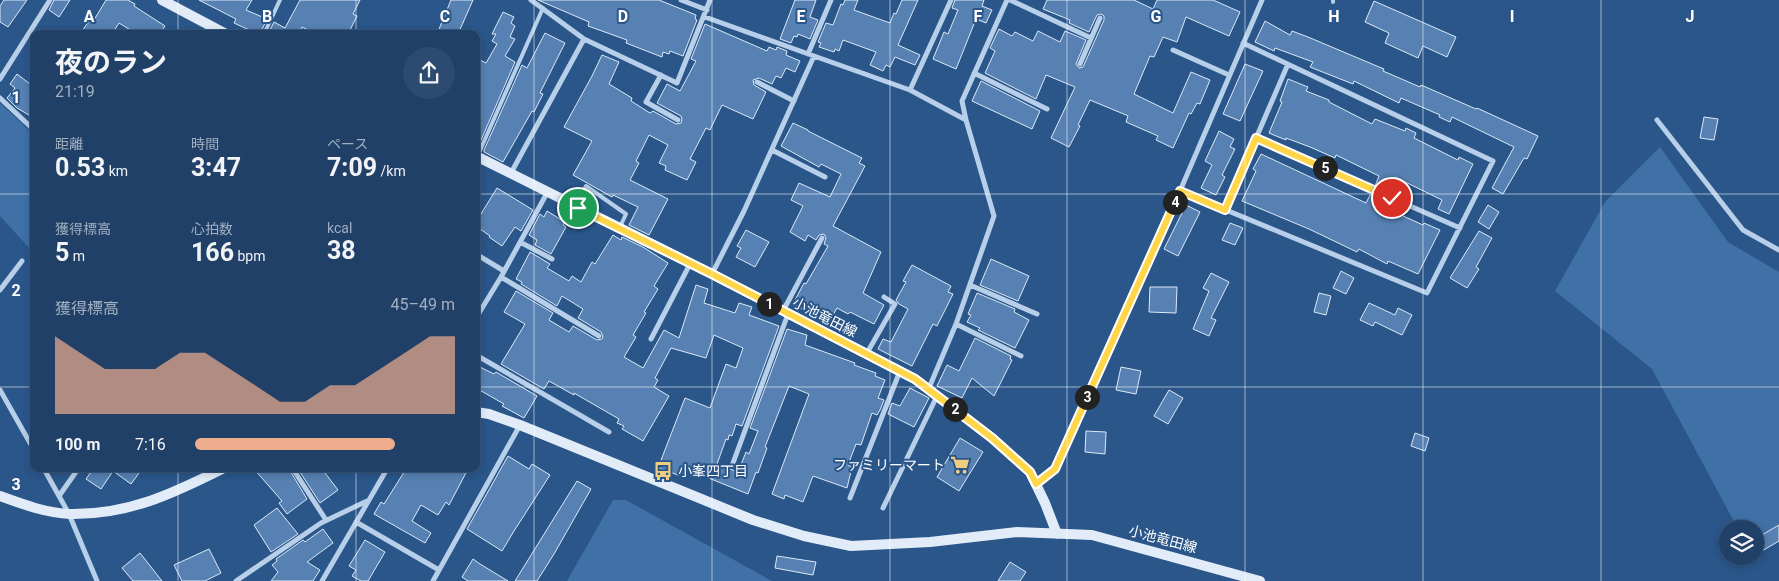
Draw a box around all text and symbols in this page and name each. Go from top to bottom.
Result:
text: A [84,7,95,26]
text: B [262,7,272,26]
text: C [440,7,450,26]
text: D [618,7,628,26]
text: E [797,7,806,26]
text: F [974,7,983,26]
text: G [1151,7,1162,26]
text: H [1328,7,1340,26]
text: I [1510,7,1514,26]
text: J [1686,7,1694,26]
text: 夜のラン [55,46,167,79]
button: share [403,47,455,99]
text: 21:19 [55,82,95,101]
text: 1 [11,88,21,107]
text: 距離 [55,136,83,152]
text: 時間 [191,136,219,152]
text: ペース [327,136,368,152]
text: 0.53 [55,153,105,182]
text: 3:47 [191,153,241,182]
text: 7:09 [327,153,377,182]
pin: 5 [1312,156,1338,180]
text: 5 [1321,160,1330,176]
text: km [105,163,128,179]
text: /km [377,163,406,179]
pin [1371,177,1413,219]
icon: check [1378,184,1406,212]
pin [557,187,599,229]
pin: 4 [1162,190,1188,214]
icon: arrive [564,194,592,222]
text: 4 [1171,194,1180,210]
text: kcal [327,220,352,236]
text: 獲得標高 [55,221,111,237]
text: 心拍数 [191,221,233,237]
text: 38 [327,236,356,265]
text: 5 [55,238,69,267]
text: 166 [191,238,234,267]
text: m [69,248,85,264]
text: bpm [234,248,266,264]
text: 2 [11,281,21,300]
pin: 1 [756,292,782,316]
street label: 小池竜田線 [790,294,860,340]
text: 45–49 m [391,295,455,314]
text: 1 [765,296,774,312]
text: 獲得標高 [55,299,119,318]
pin: 3 [1074,384,1100,410]
text: 3 [1083,389,1092,405]
pin: 2 [942,396,968,422]
text: 2 [951,401,960,417]
text: 100 m [55,435,100,454]
text: 7:16 [135,435,166,454]
supermarket icon: ファミリーマート [949,454,971,476]
place label: ファミリーマート [833,457,945,473]
bus stop icon: 小峯四丁目 [652,460,674,482]
place label: 小峯四丁目 [678,463,748,479]
text: 3 [11,475,21,494]
map controls [1719,520,1764,565]
button: layers [1719,520,1764,565]
street label: 小池竜田線 [1127,522,1199,556]

